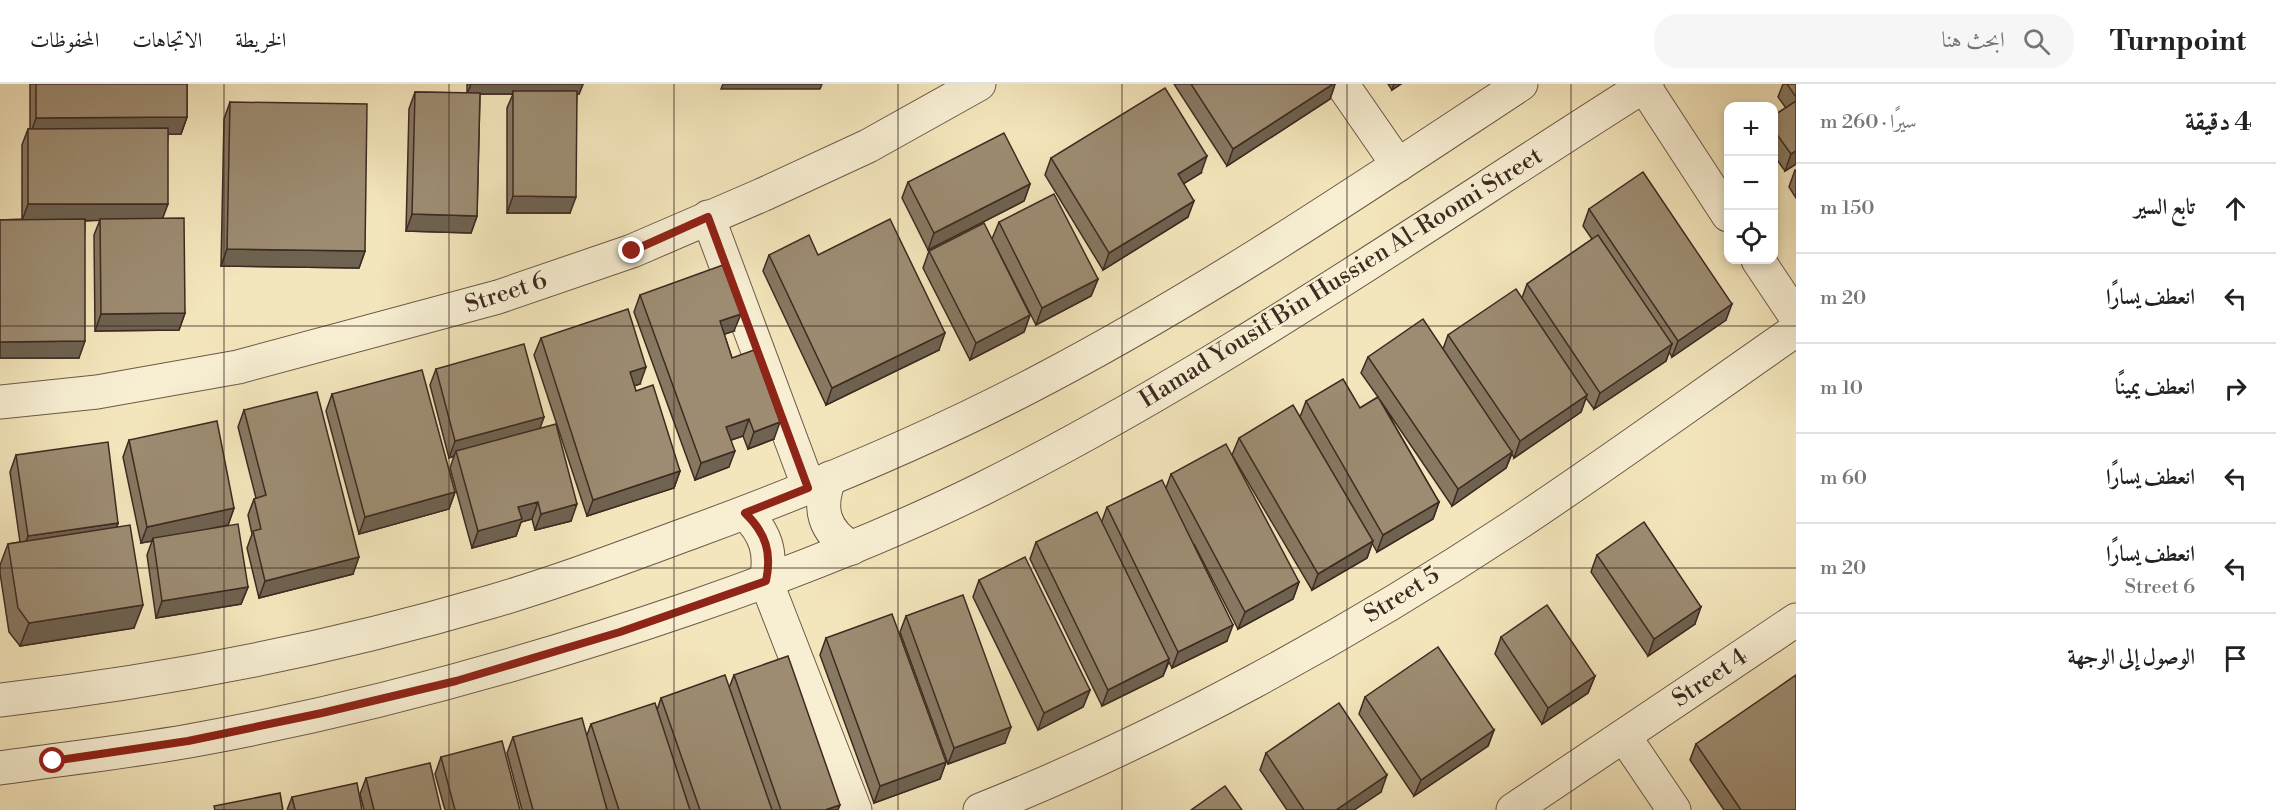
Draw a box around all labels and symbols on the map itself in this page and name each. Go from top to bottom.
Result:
street label: Hamad Yousif Bin Hussien Al-Roomi Street [1134,141,1548,415]
route end [618,237,644,263]
street label: Street 6 [461,266,551,320]
street label: Street 5 [1359,560,1445,630]
street label: Street 4 [1667,642,1753,714]
route start [39,747,65,773]

